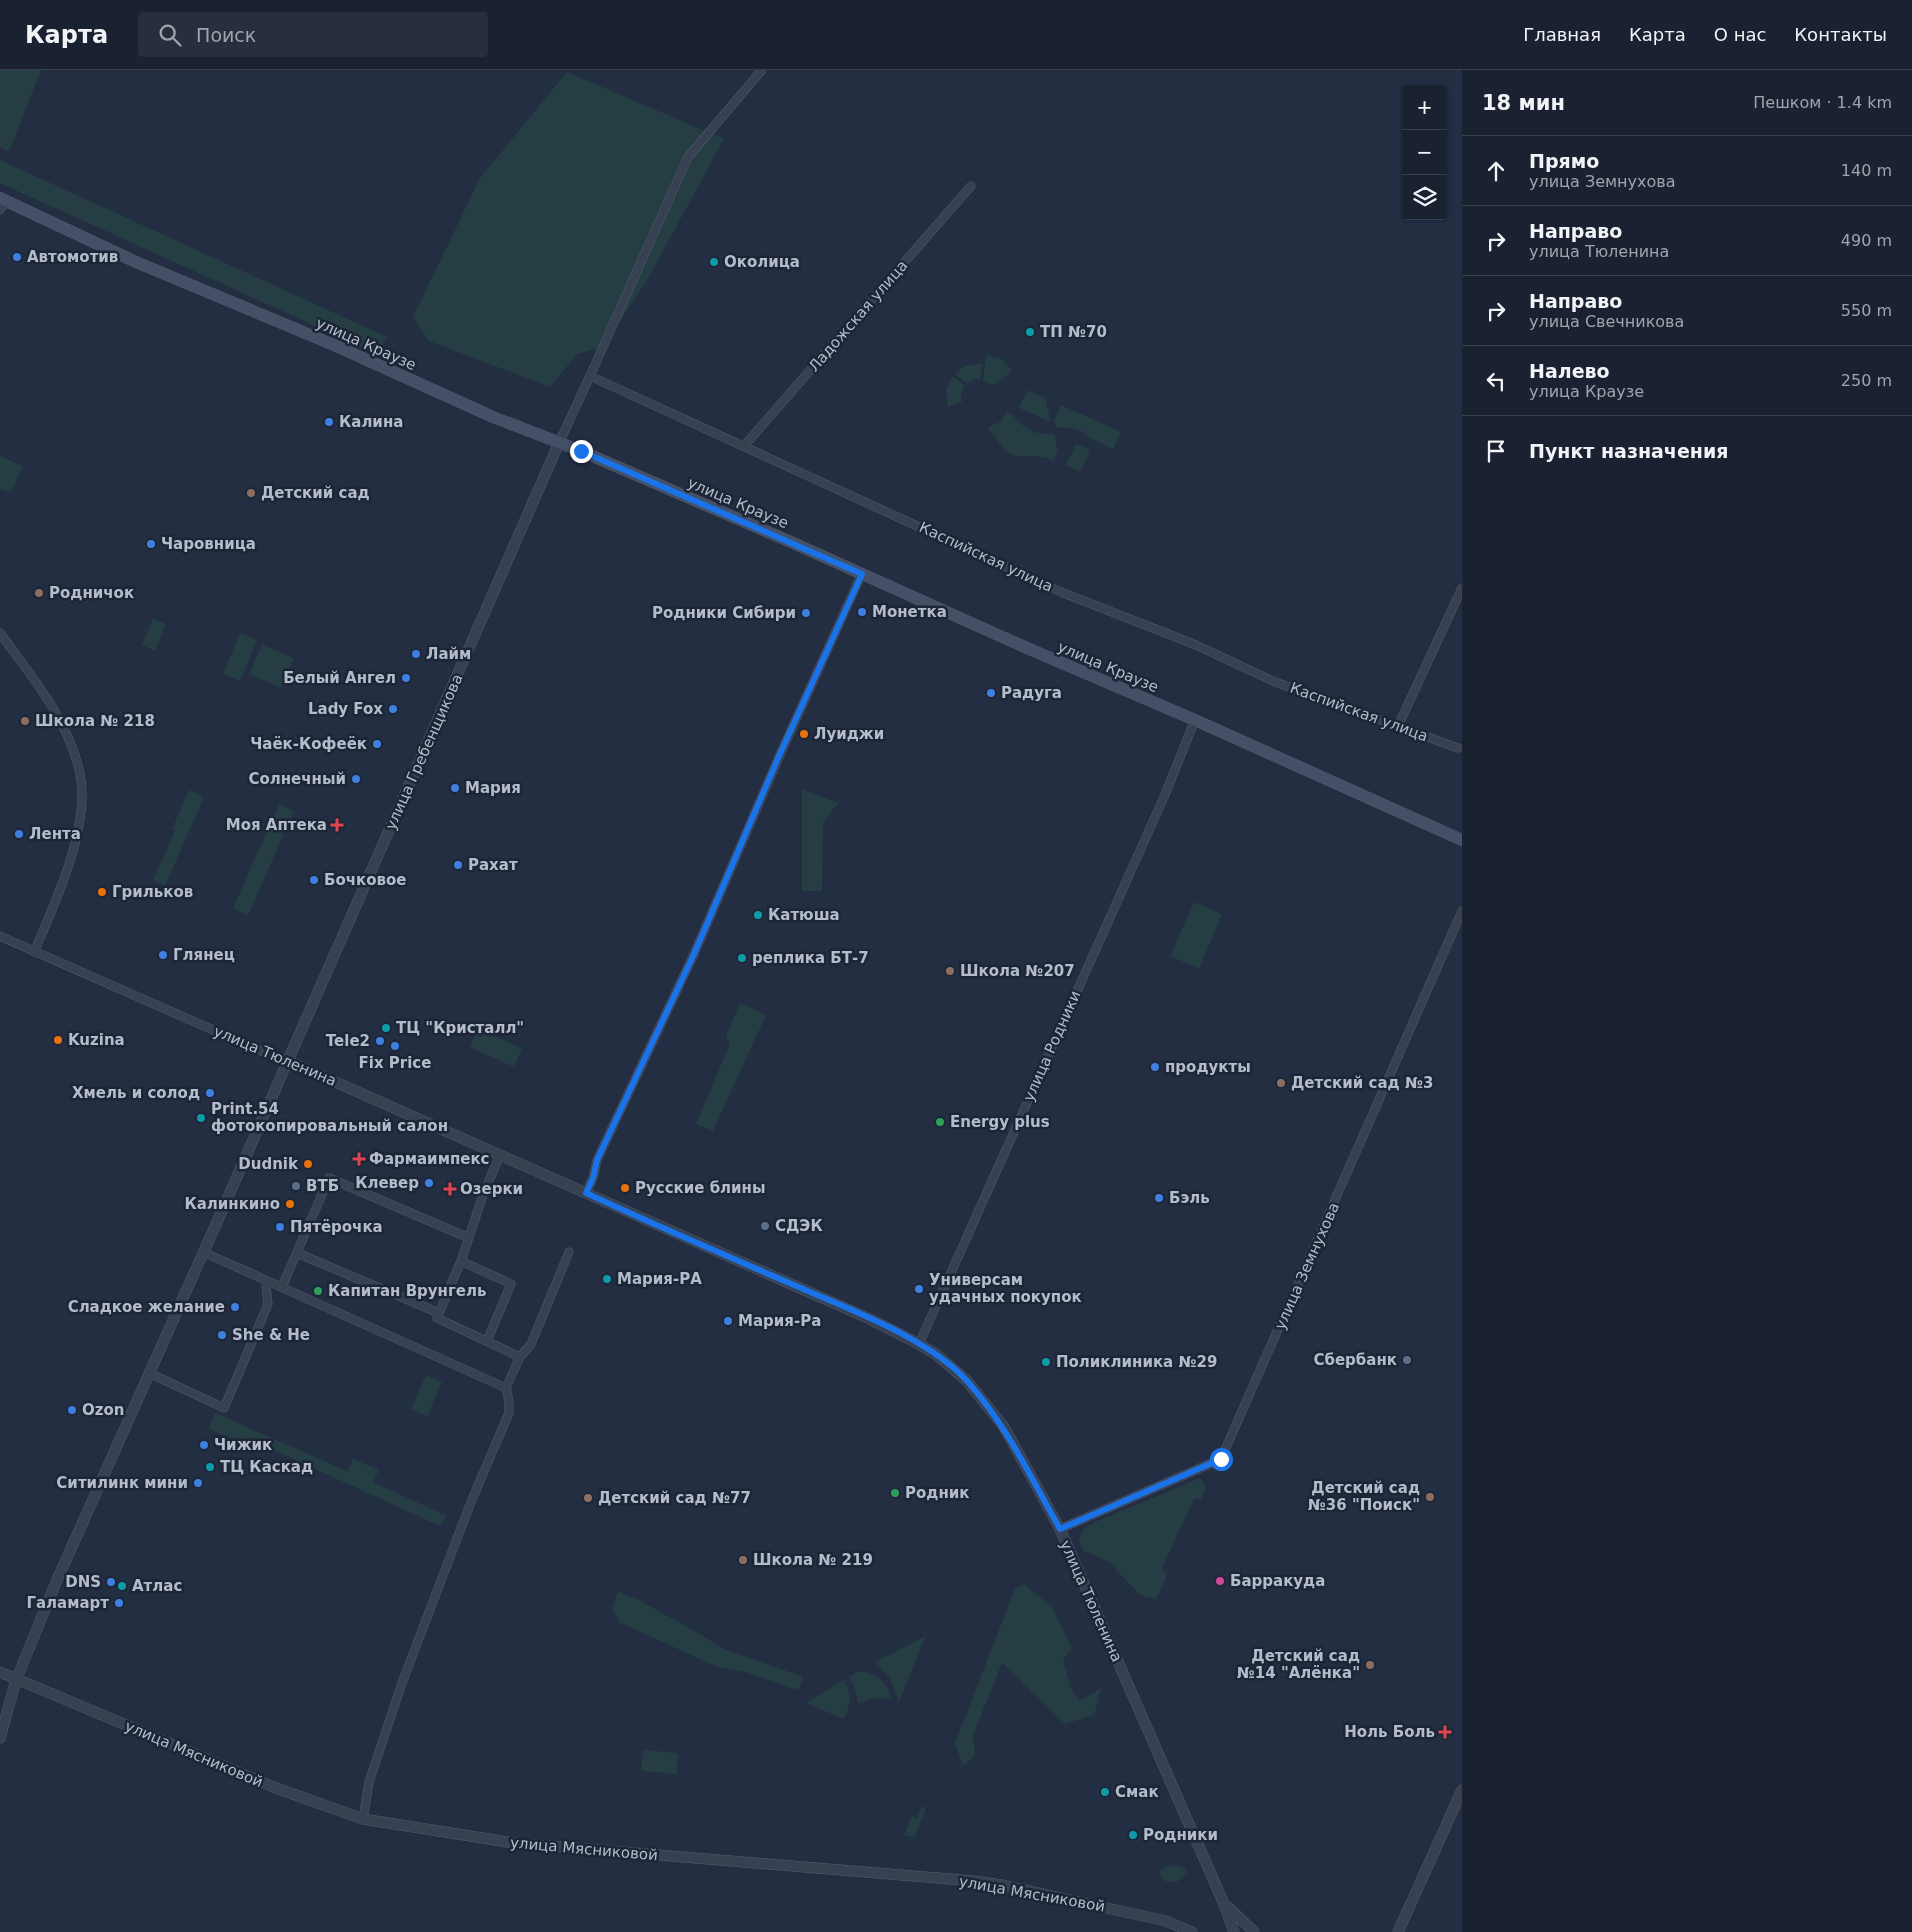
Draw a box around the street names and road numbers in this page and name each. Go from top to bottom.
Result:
street label: Ладожская улица [805,257,911,375]
street label: улица Краузе [313,314,419,374]
street label: улица Краузе [685,474,791,532]
street label: Каспийская улица [916,518,1056,596]
street label: улица Краузе [1055,638,1161,696]
street label: улица Гребенщикова [381,671,467,833]
street label: Каспийская улица [1288,679,1430,745]
street label: улица Родники [1020,988,1084,1104]
street label: улица Тюленина [211,1022,339,1090]
street label: улица Земнухова [1271,1200,1343,1332]
street label: улица Тюленина [1056,1537,1126,1665]
street label: улица Мясниковой [122,1717,266,1791]
street label: улица Мясниковой [509,1834,659,1864]
street label: улица Мясниковой [957,1872,1107,1916]

